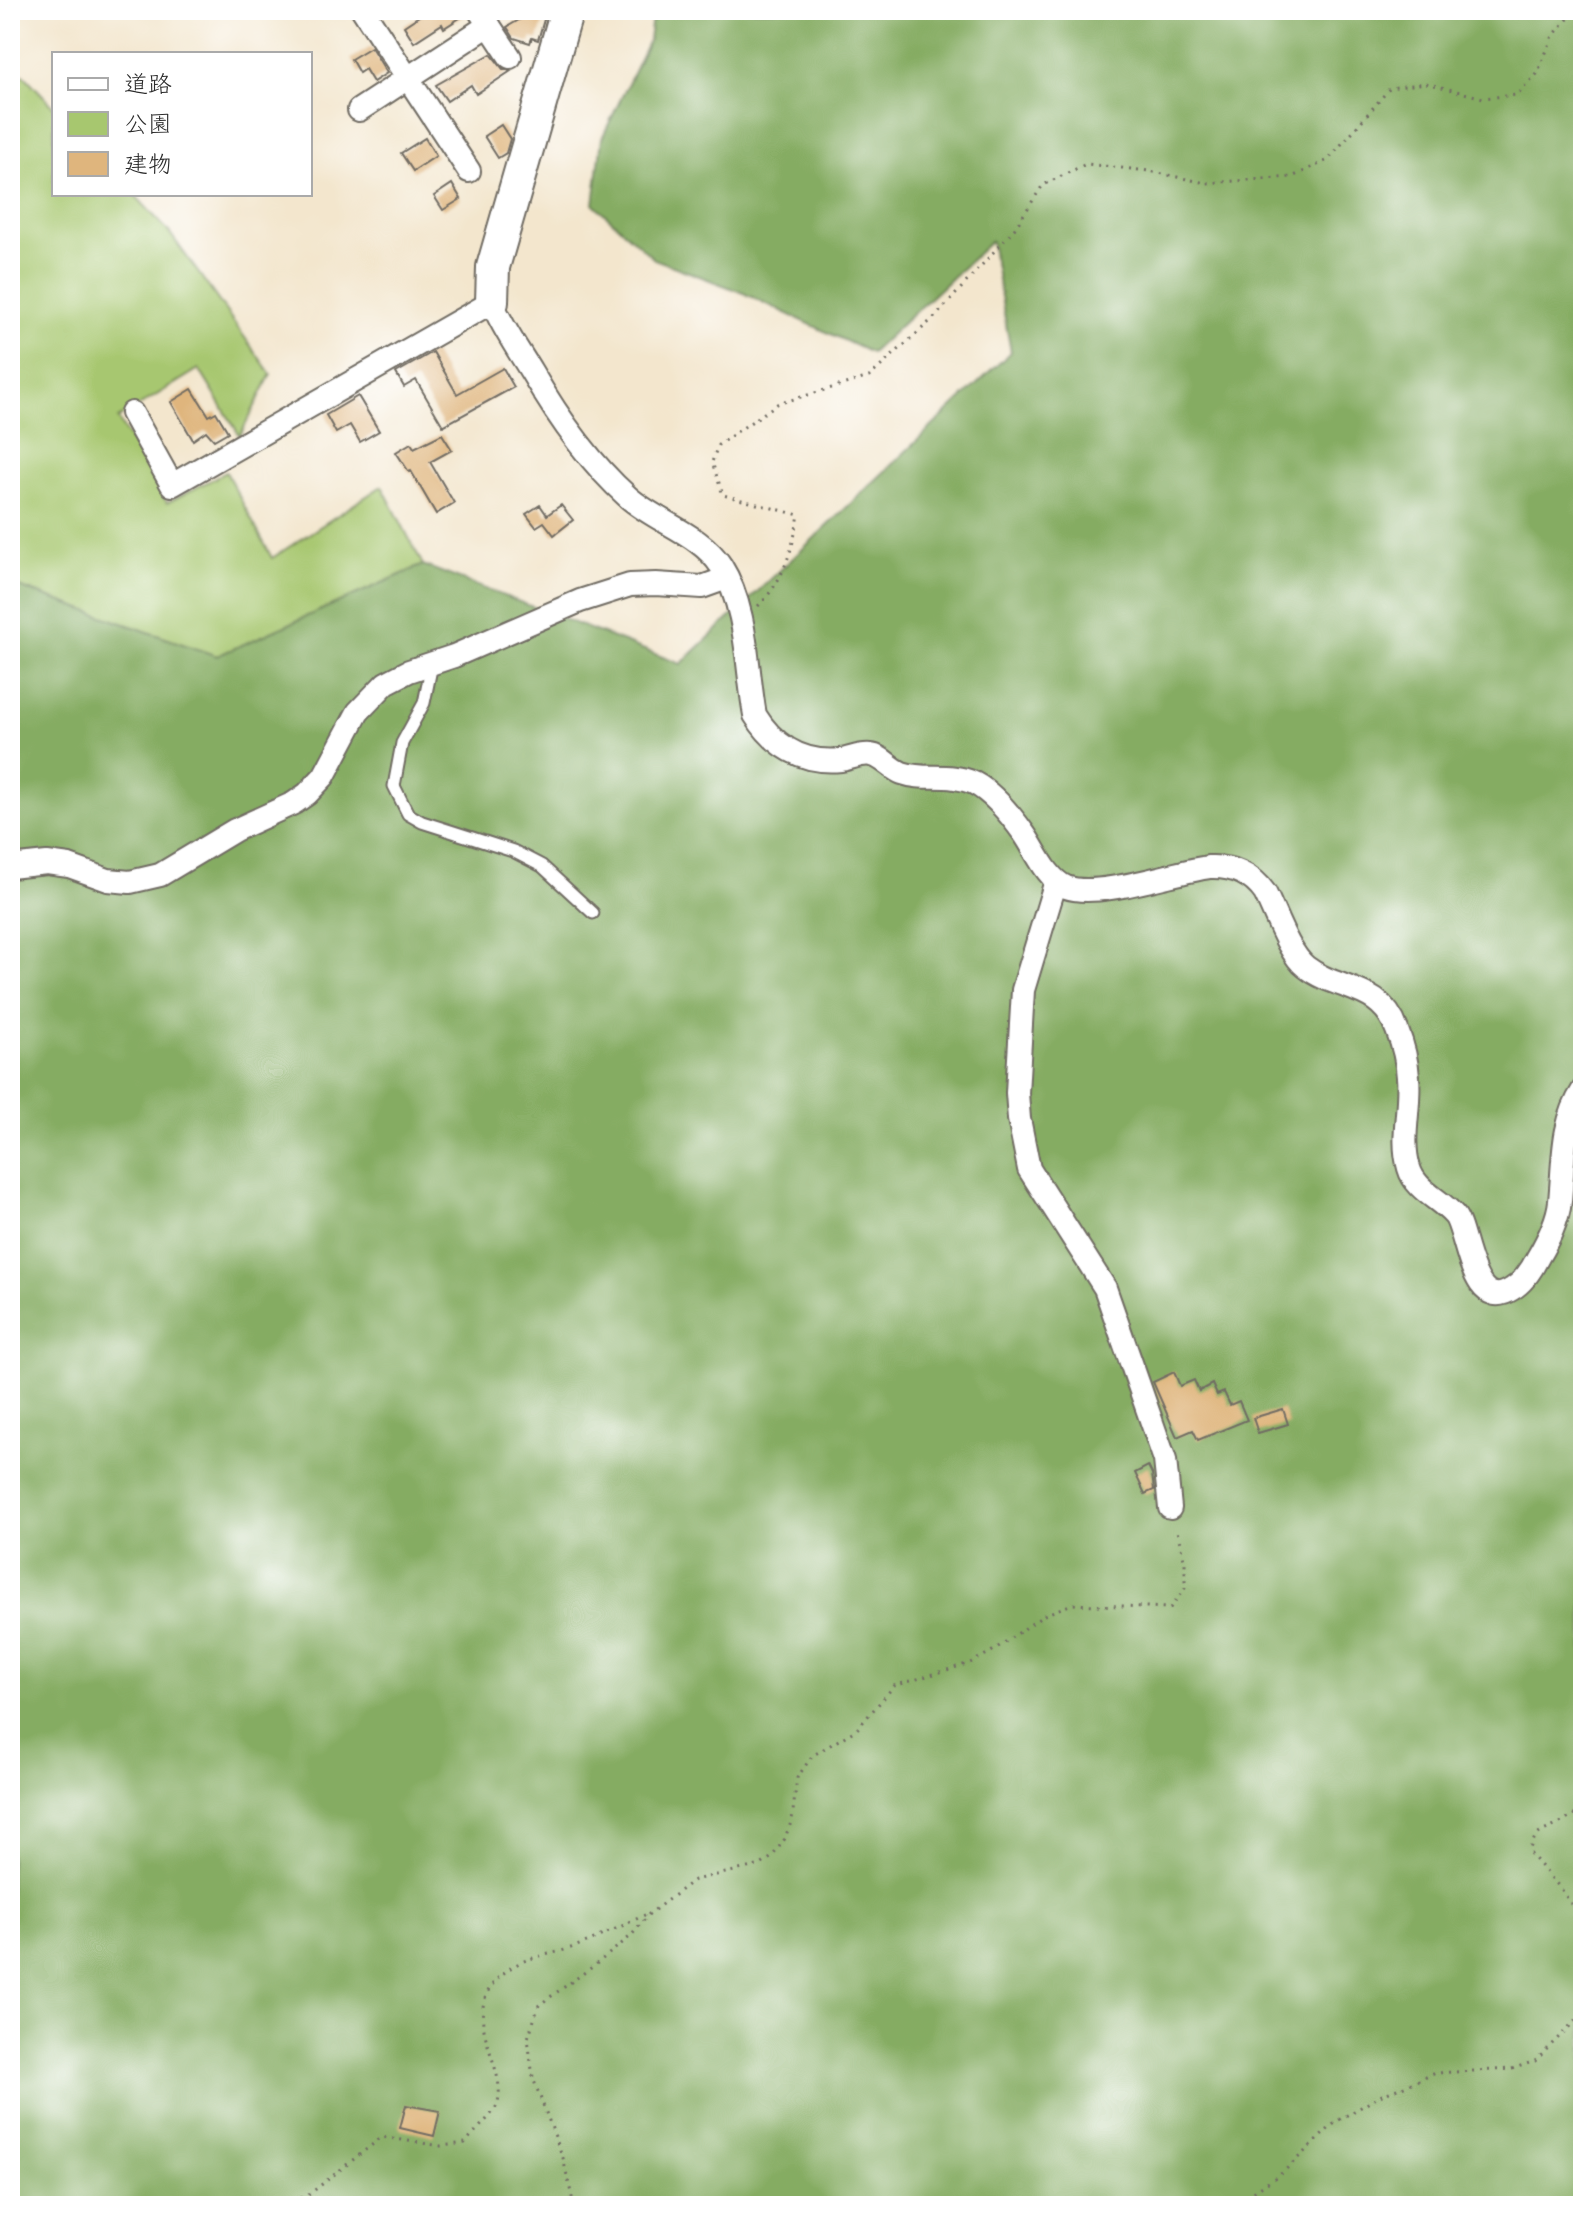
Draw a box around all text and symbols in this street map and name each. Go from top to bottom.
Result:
legend [52,52,312,196]
text: 道路 [124,69,172,104]
text: 公園 [124,109,172,144]
text: 建物 [124,149,172,184]

